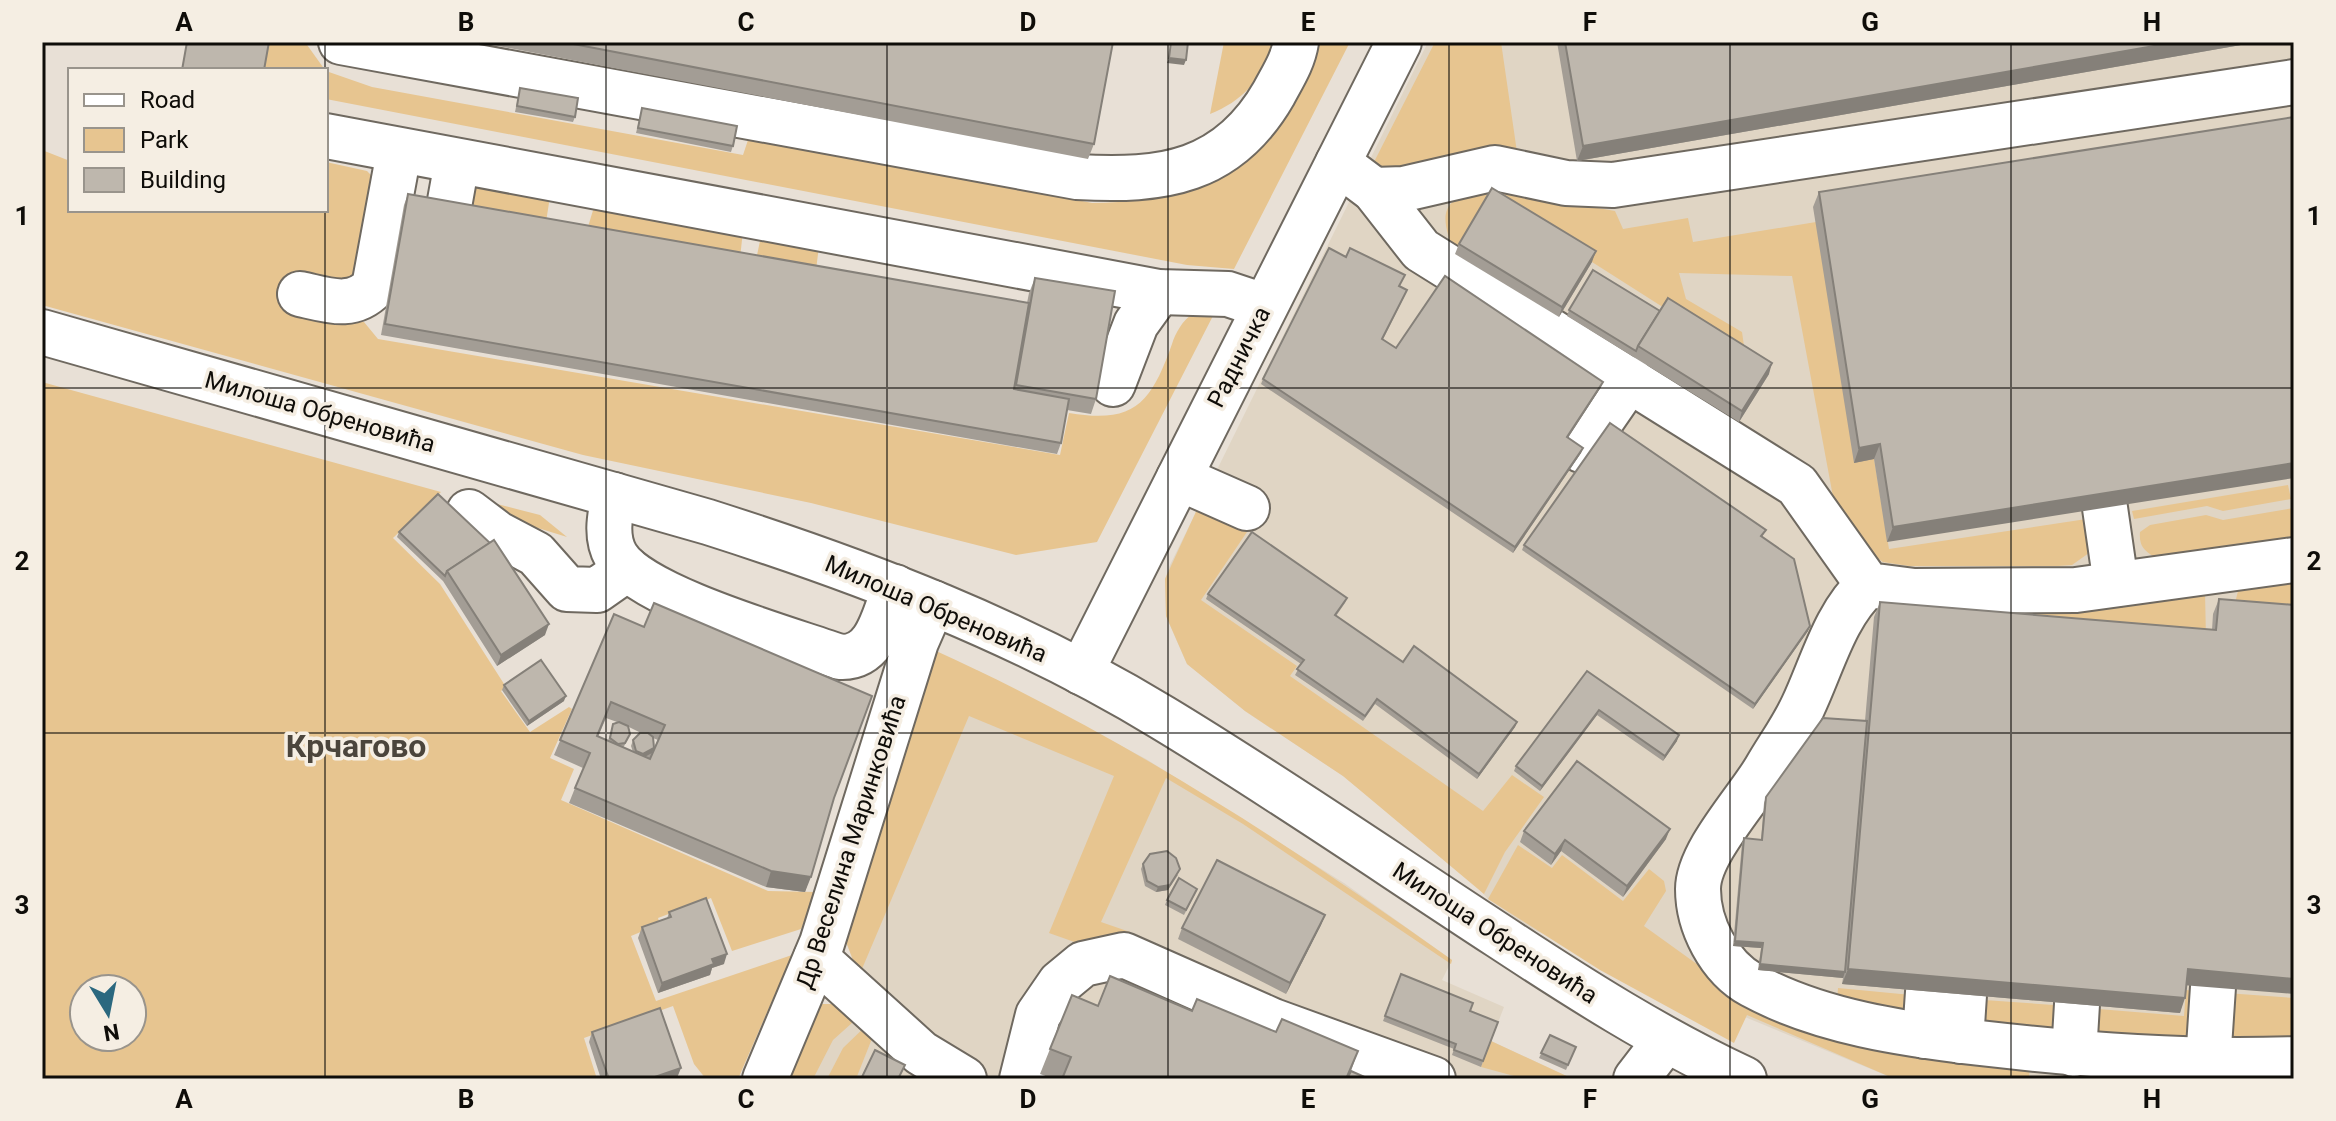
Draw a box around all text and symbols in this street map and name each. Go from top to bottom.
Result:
text: A [175,7,193,37]
text: B [458,7,474,37]
text: C [737,7,755,37]
text: D [1020,7,1036,37]
text: E [1301,7,1316,37]
text: F [1583,7,1597,37]
text: G [1861,7,1879,37]
text: H [2143,7,2161,37]
legend [68,68,328,212]
text: Road [140,86,195,114]
text: Park [140,126,189,154]
text: Building [140,166,226,194]
text: 1 [15,201,29,231]
text: 1 [2307,201,2321,231]
street label: Радничка [1202,302,1276,412]
street label: Милоша Обреновића [202,366,438,458]
text: 2 [15,546,29,576]
text: 2 [2307,546,2321,576]
street label: Милоша Обреновића [821,550,1051,668]
street label: Др Веселина Маринковића [790,692,912,992]
district label: Крчагово [286,727,426,765]
street label: Милоша Обреновића [1387,856,1603,1010]
text: 3 [15,890,29,920]
text: 3 [2307,890,2321,920]
north arrow [68,973,148,1053]
text: N [102,1019,121,1046]
text: A [175,1084,193,1114]
text: B [458,1084,474,1114]
text: C [737,1084,755,1114]
text: D [1020,1084,1036,1114]
text: E [1301,1084,1316,1114]
text: F [1583,1084,1597,1114]
text: G [1861,1084,1879,1114]
text: H [2143,1084,2161,1114]

